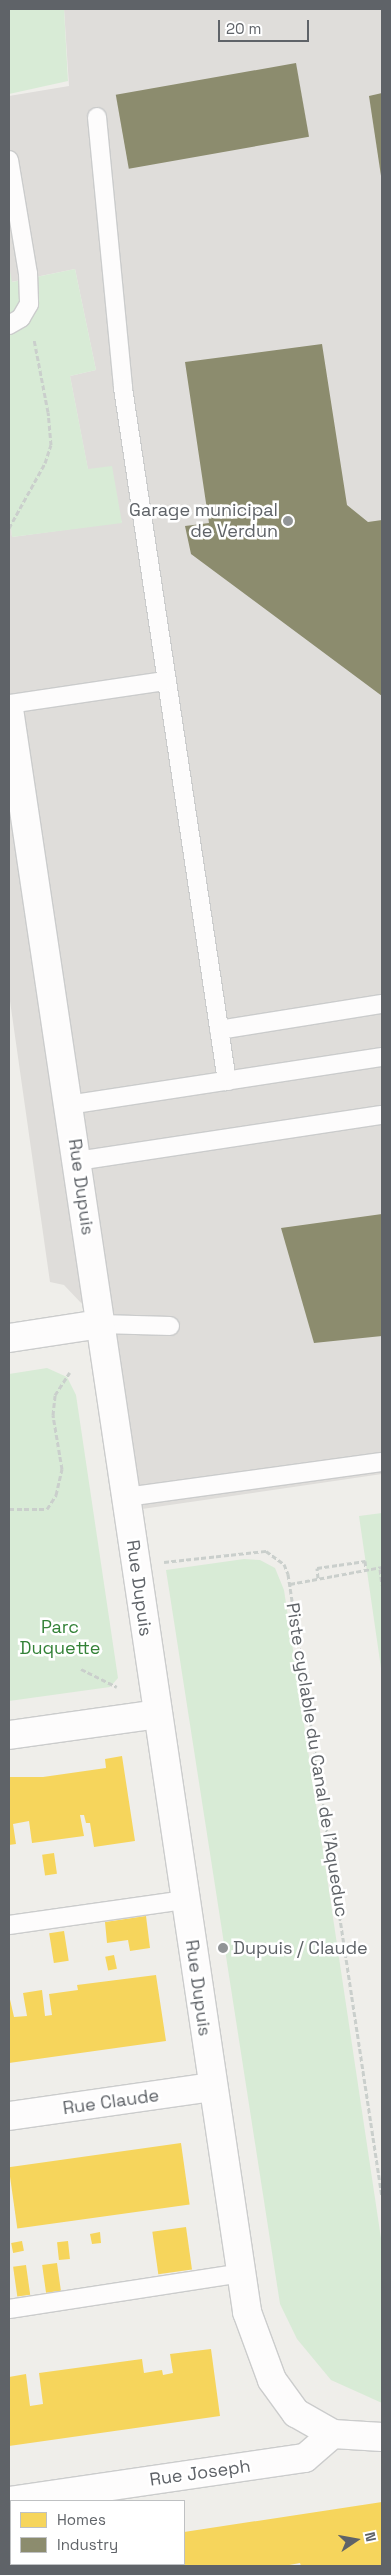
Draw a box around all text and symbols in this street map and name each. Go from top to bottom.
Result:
scale bar [221,10,312,42]
text: 20 m [226,19,261,38]
place label: Garage municipal de Verdun [129,500,278,542]
marker: Garage municipal de Verdun [282,515,294,527]
street label: Rue Dupuis [64,1137,98,1237]
street label: Rue Dupuis [122,1538,156,1638]
street label: Piste cyclable du Canal de l'Aqueduc [281,1601,353,1919]
park label: Parc Duquette [20,1617,100,1660]
place label: Dupuis / Claude [233,1937,368,1959]
street label: Rue Dupuis [181,1938,215,2038]
marker: Dupuis / Claude [217,1942,229,1954]
street label: Rue Claude [61,2085,161,2119]
street label: Rue Joseph [148,2455,252,2491]
legend [10,2500,185,2565]
text: Homes [57,2510,106,2529]
north arrow [331,2515,381,2565]
text: N [361,2530,380,2543]
text: Industry [57,2535,118,2554]

